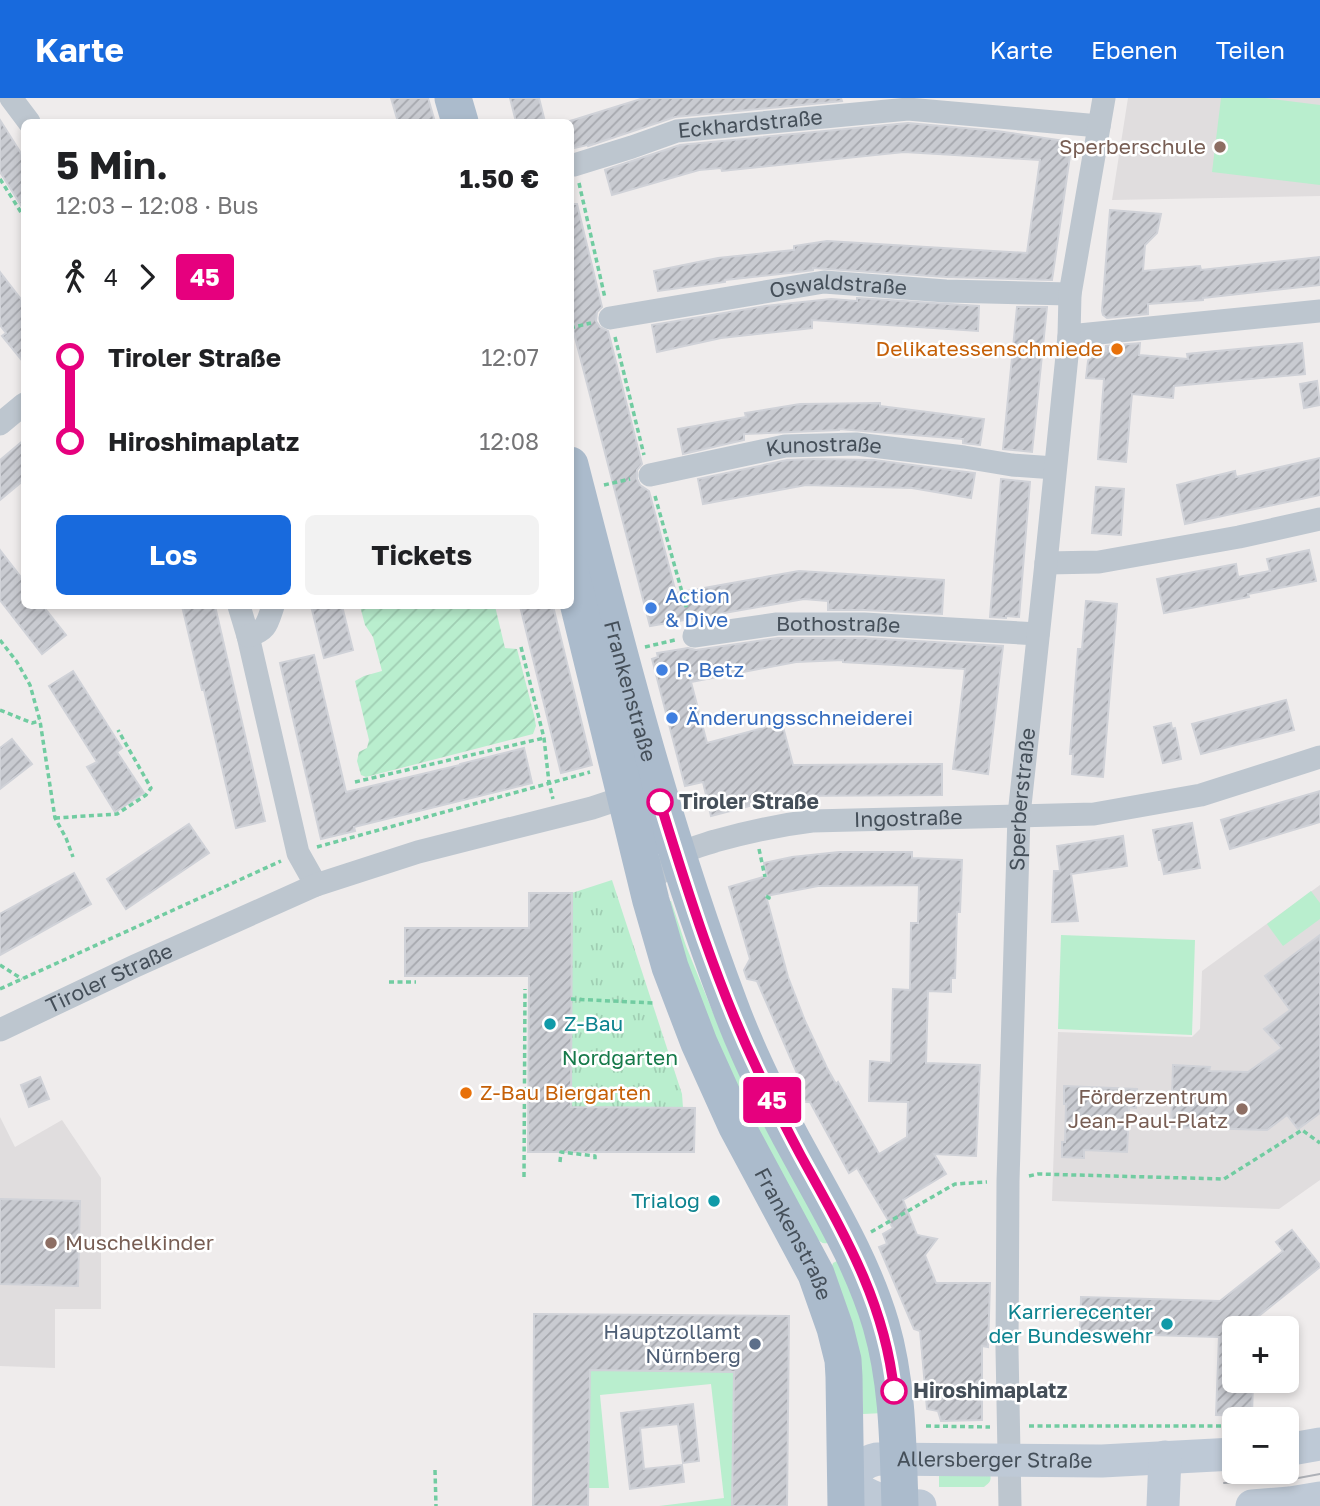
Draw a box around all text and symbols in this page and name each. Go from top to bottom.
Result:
text: Karte [35,30,124,69]
text: Karte [990,35,1053,64]
text: Ebenen [1091,35,1178,64]
text: Teilen [1216,35,1285,64]
street label: Eckhardstraße [676,103,824,143]
place label: Sperberschule [1059,133,1206,159]
marker: Sperberschule [1212,139,1228,155]
text: 5 Min. [56,142,168,187]
text: 1.50 € [460,163,539,194]
text: 12:03 – 12:08 · Bus [56,191,258,219]
icon: walk [56,258,94,296]
icon: forward [128,258,166,296]
text: 45 [190,262,220,291]
text: 4 [104,263,118,291]
street label: Oswaldstraße [767,268,908,303]
place label: Delikatessenschmiede [876,335,1103,361]
marker: Delikatessenschmiede [1109,341,1125,357]
text: Tiroler Straße [108,342,281,373]
text: 12:07 [481,343,539,371]
text: Hiroshimaplatz [108,426,299,457]
text: 12:08 [479,427,539,455]
street label: Kunostraße [763,430,883,462]
button: Los [56,515,291,595]
button: Tickets [305,515,539,595]
place label: Action & Dive [665,582,730,632]
marker: Action & Dive [643,600,659,616]
street label: Bothostraße [776,610,901,638]
street label: Frankenstraße [599,617,663,765]
place label: P. Betz [676,656,744,682]
marker: P. Betz [654,662,670,678]
place label: Änderungsschneiderei [686,704,913,730]
marker: Änderungsschneiderei [664,710,680,726]
street label: Sperberstraße [1003,726,1040,871]
place label: Tiroler Straße [679,788,819,814]
marker: Tiroler Straße [647,789,673,815]
street label: Ingostraße [853,803,963,832]
street label: Tiroler Straße [41,937,177,1018]
place label: Z-Bau [564,1010,623,1036]
marker: Z-Bau [542,1016,558,1032]
park label: Nordgarten [562,1044,678,1070]
line badge: 45 [740,1077,804,1123]
place label: Z-Bau Biergarten [480,1079,651,1105]
place label: Förderzentrum Jean-Paul-Platz [1068,1083,1228,1133]
marker: Z-Bau Biergarten [458,1085,474,1101]
text: 45 [757,1085,787,1114]
marker: Förderzentrum Jean-Paul-Platz [1234,1101,1250,1117]
street label: Frankenstraße [749,1163,838,1303]
place label: Trialog [631,1187,700,1213]
marker: Trialog [706,1193,722,1209]
place label: Muschelkinder [65,1229,214,1255]
marker: Muschelkinder [43,1235,59,1251]
place label: Karrierecenter der Bundeswehr [988,1298,1153,1348]
marker: Karrierecenter der Bundeswehr [1159,1316,1175,1332]
map controls [1222,1316,1299,1484]
button: + [1222,1316,1299,1393]
place label: Hauptzollamt Nürnberg [603,1318,741,1368]
marker: Hauptzollamt Nürnberg [747,1336,763,1352]
place label: Hiroshimaplatz [913,1377,1068,1403]
marker: Hiroshimaplatz [881,1378,907,1404]
button: − [1222,1407,1299,1484]
street label: Allersberger Straße [897,1445,1093,1473]

